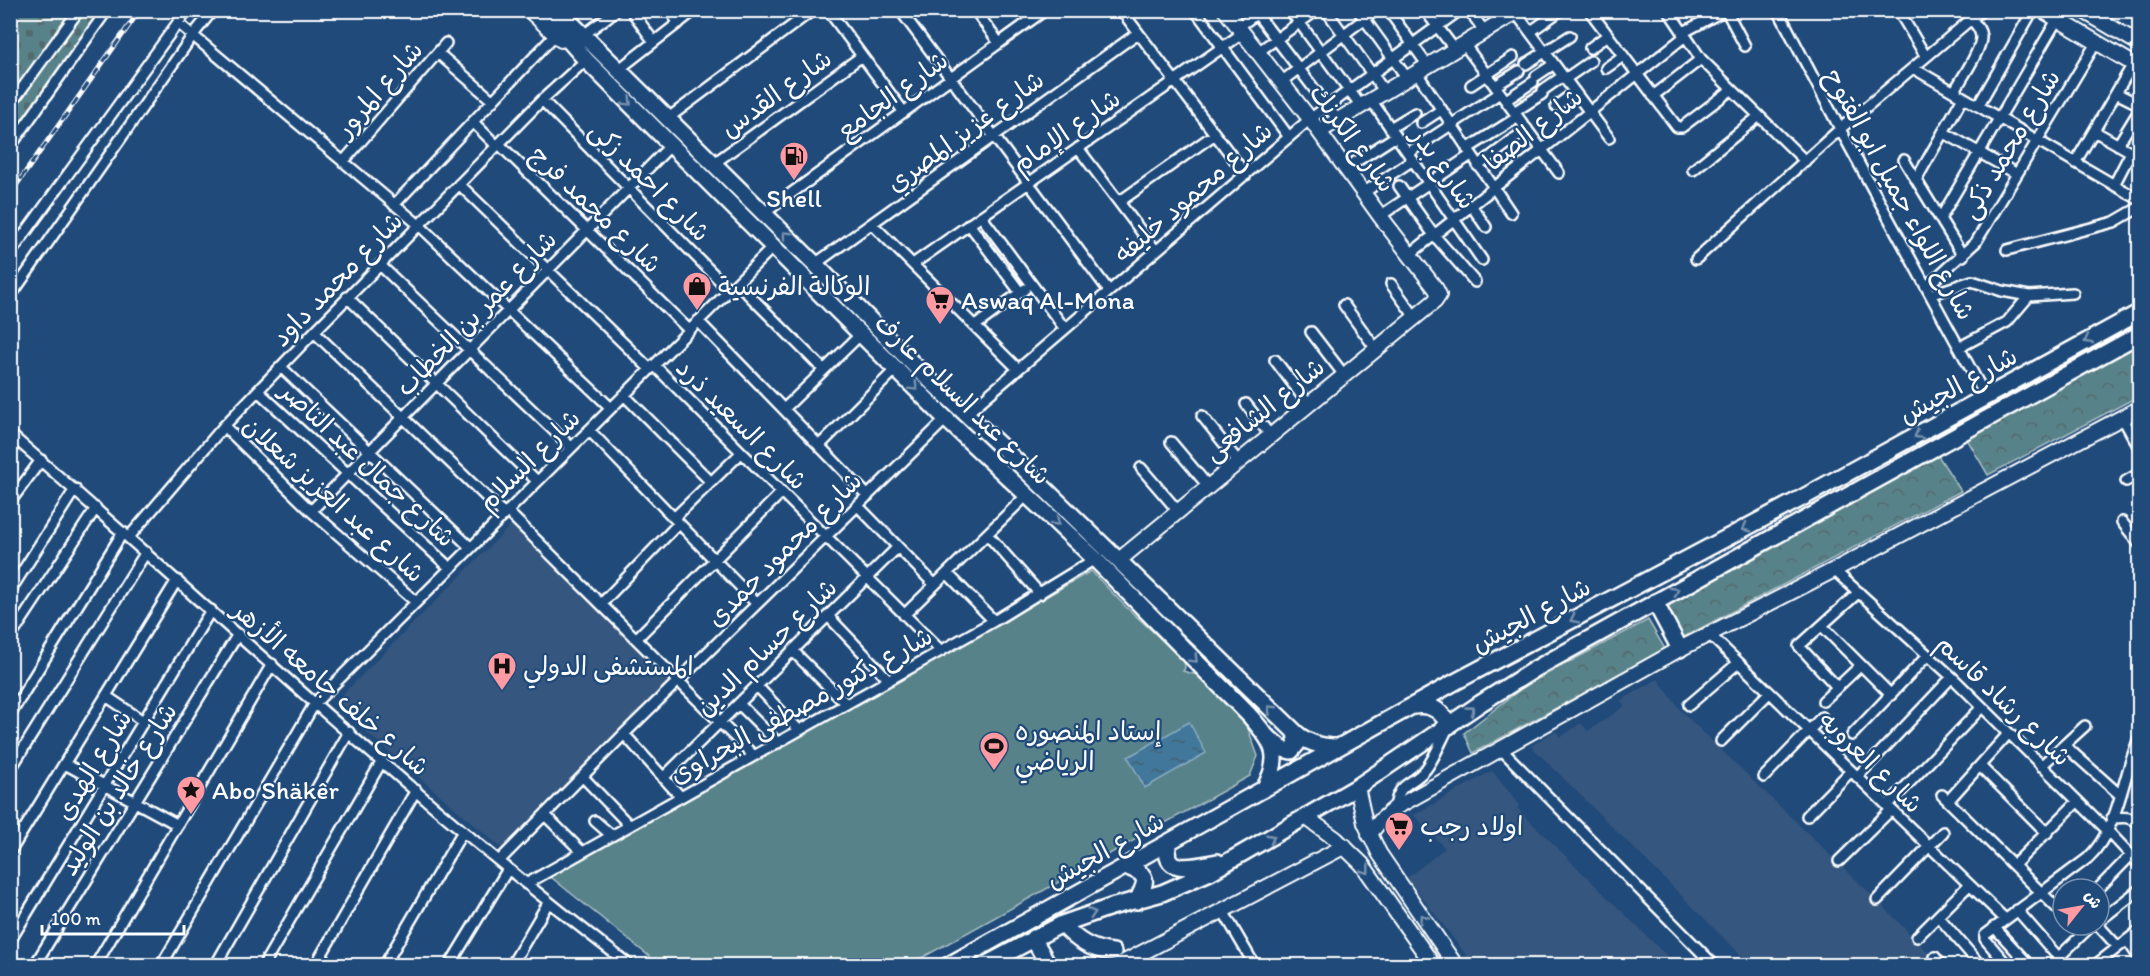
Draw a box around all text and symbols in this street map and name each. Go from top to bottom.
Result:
street label: شارع المرور [327,34,431,147]
street label: شارع القدس [714,42,839,146]
street label: شارع الجامع [830,44,956,149]
street label: شارع عزيز المصري [880,63,1052,201]
street label: شارع اللواء جميل ابو الفتوح [1816,63,1983,326]
street label: شارع محمد ذكى [1953,63,2069,226]
street label: شارع الكرنك [1301,77,1403,200]
street label: شارع الصفا [1477,80,1590,179]
street label: شارع الإمام [1005,82,1129,183]
one-way arrow [620,94,631,105]
street label: شارع احمد زكى [581,114,717,250]
street label: شارع محمود خليفه [1107,114,1280,271]
street label: شارع بدر [1401,119,1484,216]
street label: شارع محمد فرج [522,138,669,281]
fuel station icon: Shell [778,140,810,182]
place label: Shell [766,182,822,214]
street label: شارع محمد داود [265,205,411,354]
street label: شارع عمر بن الخطاب [389,223,565,404]
one-way arrow [782,231,792,242]
shop icon: الوكالة الفرنسية [681,270,713,312]
place label: الوكالة الفرنسية [718,270,870,302]
supermarket icon: Aswaq Al-Mona [924,284,956,326]
place label: Aswaq Al-Mona [961,284,1135,316]
street label: شارع عبد السلام عارف [865,307,1058,494]
one-way arrow [2084,333,2094,344]
street label: شارع الجيش [1893,339,2024,432]
street label: شارع الشافعى [1197,350,1332,469]
street label: شارع السعيد ذرد [668,352,814,498]
street label: شارع جمال عبد الناصر [271,373,462,555]
one-way arrow [907,380,918,391]
street label: شارع السلام [471,402,590,521]
street label: شارع عبد العزيز شعلان [235,409,432,591]
one-way arrow [1913,428,1924,439]
street label: شارع محمود حمدى [700,465,870,635]
one-way arrow [1049,515,1059,526]
one-way arrow [1742,521,1753,532]
street label: شارع الجيش [1466,570,1597,662]
street label: شارع حسام الدين [688,571,846,726]
one-way arrow [1669,587,1679,598]
street label: شارع خلف جامعه الأزهر [223,591,437,784]
one-way arrow [1570,612,1580,623]
street label: شارع دكتور مصطفى البحراوى [664,619,939,792]
street label: شارع رشاد قاسم [1927,628,2078,775]
hospital icon: المستشفى الدولي [486,650,518,692]
place label: المستشفى الدولي [523,650,694,689]
one-way arrow [1187,653,1198,663]
street label: شارع خالد بن الوليد [52,697,186,882]
street label: شارع الهدى [47,704,140,827]
street label: شارع العروبه [1811,704,1930,821]
one-way arrow [1268,705,1279,716]
one-way arrow [1464,707,1475,718]
place label: إستاد المنصوره الرياضي [1015,715,1161,784]
sports icon: إستاد المنصوره الرياضي [978,730,1010,772]
place icon: Abo Shäkêr [175,774,207,816]
place label: Abo Shäkêr [212,774,340,806]
street label: شارع الجيش [1040,804,1171,897]
supermarket icon: اولاد رجب [1383,810,1415,852]
place label: اولاد رجب [1420,810,1523,842]
one-way arrow [1265,833,1276,845]
one-way arrow [1359,864,1370,875]
north arrow [2051,877,2111,937]
text: ش [2081,887,2106,912]
scale bar [42,898,184,936]
one-way arrow [1086,907,1097,920]
text: 100 m [51,908,101,930]
one-way arrow [1419,913,1430,924]

